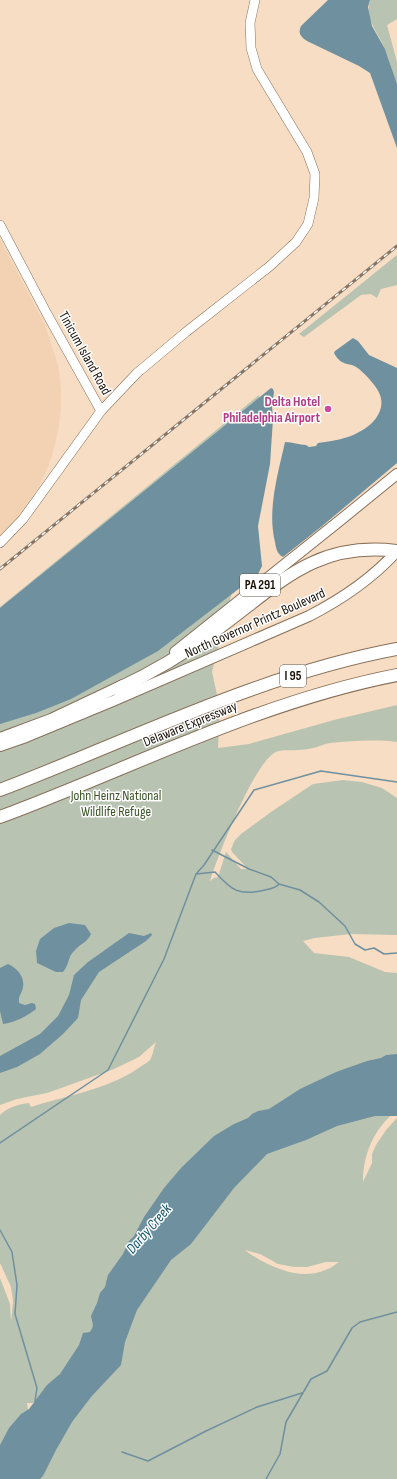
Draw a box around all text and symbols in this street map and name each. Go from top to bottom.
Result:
street label: Tinicum Island Road [55,308,115,398]
place label: Delta Hotel Philadelphia Airport [223,393,320,426]
marker: Delta Hotel Philadelphia Airport [323,404,333,414]
road number: PA 291 [240,574,280,596]
street label: North Governor Printz Boulevard [182,584,328,662]
road number: I 95 [280,665,306,687]
street label: Delaware Expressway [141,697,240,751]
park label: John Heinz National Wildlife Refuge [70,787,161,820]
water label: Darby Creek [122,1200,176,1258]

